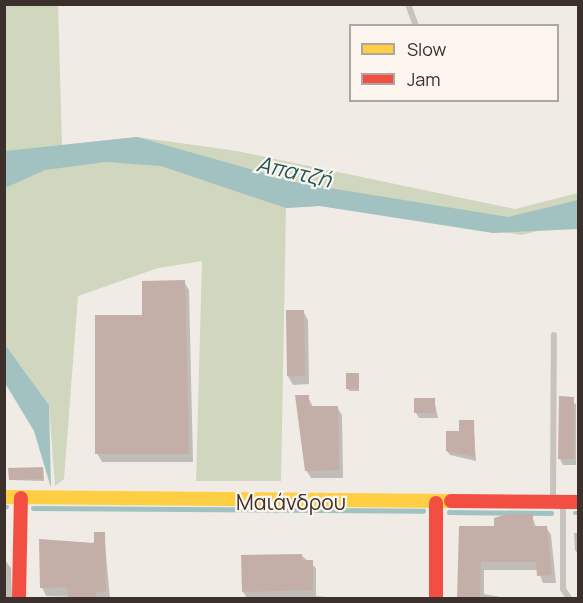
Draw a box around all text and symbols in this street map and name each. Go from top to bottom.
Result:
legend [349,24,559,102]
text: Slow [407,37,446,61]
text: Jam [407,67,441,91]
water label: Απατζή [254,151,334,193]
street label: Μαιάνδρου [236,489,346,515]

